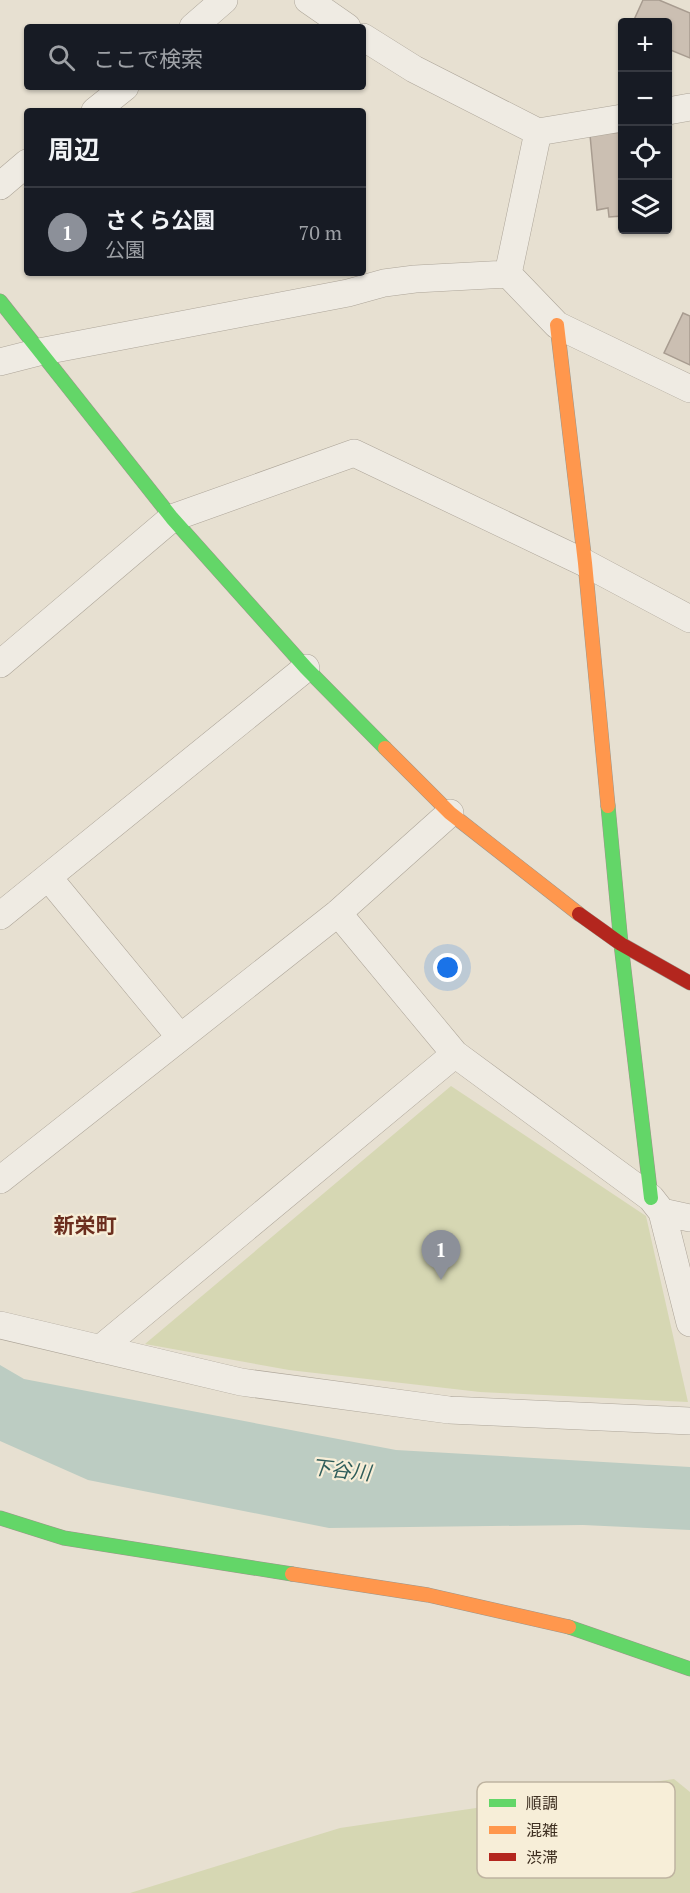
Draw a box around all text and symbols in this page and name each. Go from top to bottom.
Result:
map controls [618,18,672,234]
button: + [618,18,672,72]
search box [24,24,366,90]
icon: search [45,41,78,74]
text: ここで検索 [93,44,203,73]
button: − [618,72,672,126]
button: locate [618,126,672,180]
text: 周辺 [48,132,100,166]
button: layers [618,180,672,234]
text: さくら公園 [105,205,215,234]
text: 1 [62,219,73,246]
text: 70 m [299,219,342,246]
text: 公園 [105,236,145,263]
your location [433,953,462,982]
district label: 新栄町 [54,1211,117,1239]
pin: 1 [422,1230,460,1280]
water label: 下谷川 [310,1453,374,1486]
legend [477,1782,675,1878]
text: 順調 [526,1792,558,1814]
text: 混雑 [526,1819,558,1841]
text: 渋滞 [526,1846,558,1868]

